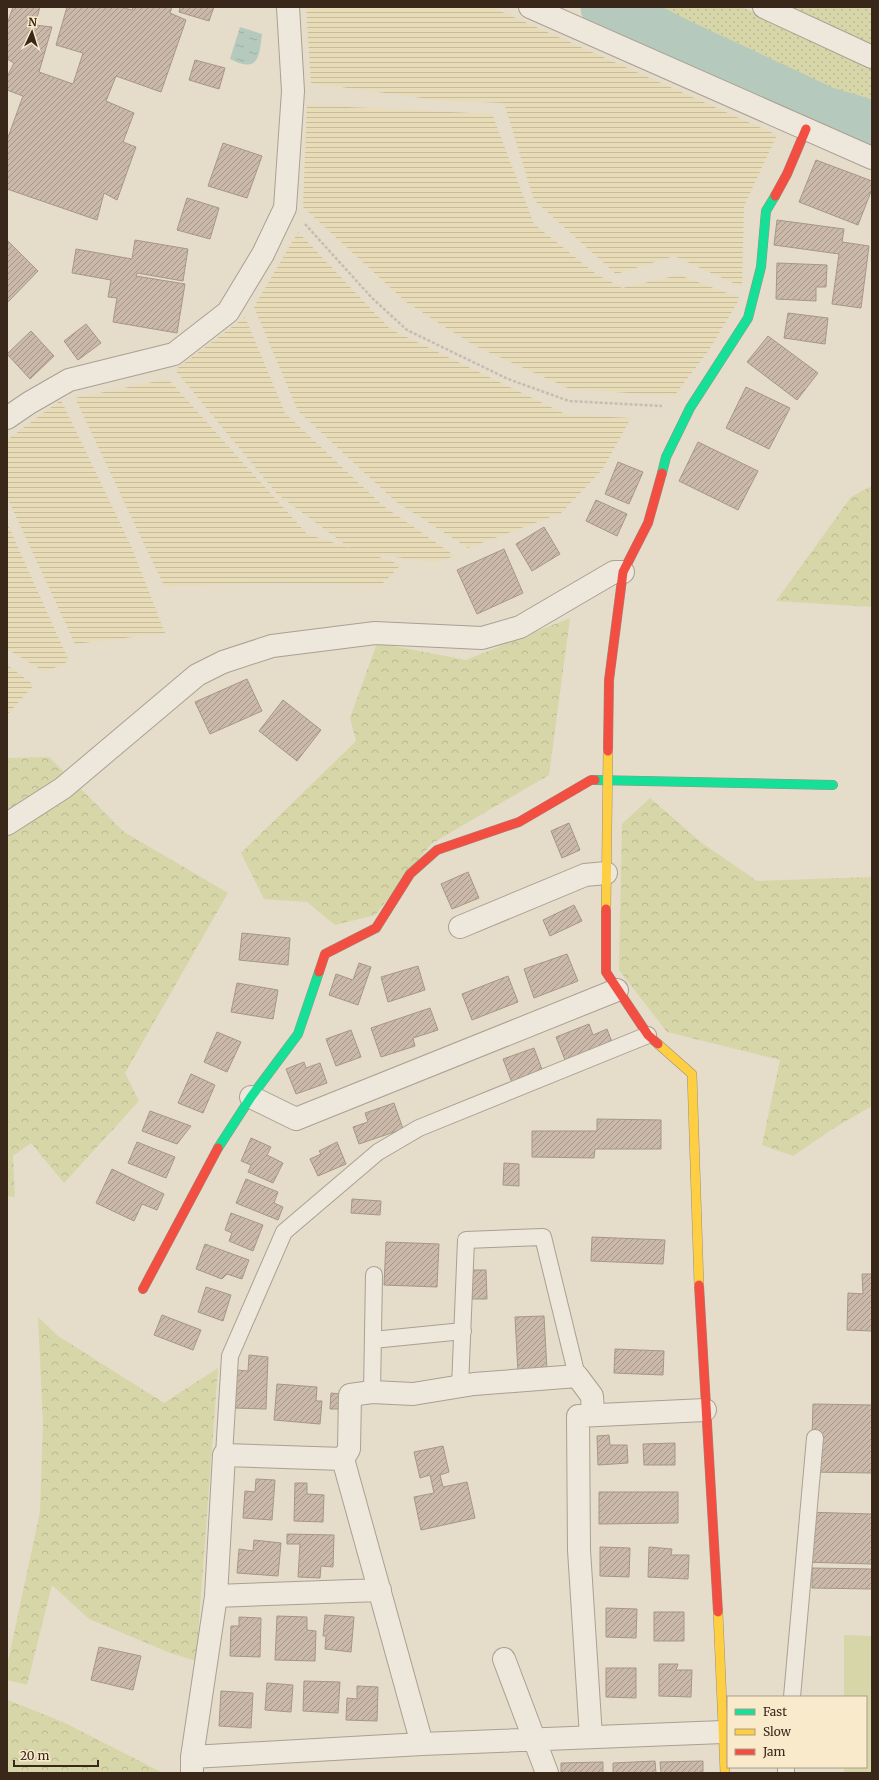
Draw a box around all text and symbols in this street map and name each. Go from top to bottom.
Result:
north arrow [12,12,52,52]
text: N [28,15,38,29]
legend [727,1696,867,1768]
text: Fast [763,1704,787,1719]
text: Slow [763,1724,792,1739]
scale bar [14,1742,98,1768]
text: Jam [762,1744,786,1759]
text: 20 m [20,1748,49,1763]

